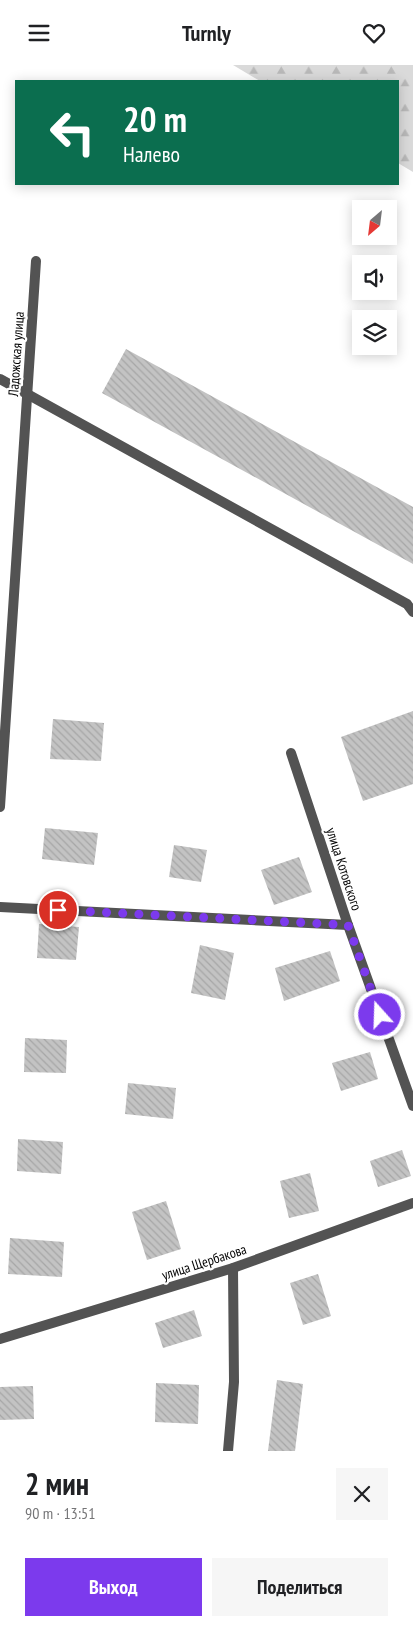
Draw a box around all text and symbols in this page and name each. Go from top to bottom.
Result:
icon: menu [25,19,53,47]
text: Turnly [182,19,231,47]
icon: heart [360,19,388,47]
text: 20 m [123,96,187,142]
icon: left [40,100,105,165]
text: Налево [123,140,180,168]
north arrow [352,200,398,245]
map controls [352,200,397,355]
button: sound [352,255,397,300]
button: layers [352,310,397,355]
street label: Ладожская улица [4,311,28,398]
street label: улица Котовского [322,825,366,913]
pin [37,889,79,931]
icon: arrive [44,896,72,924]
position arrow [353,988,405,1040]
street label: улица Щербакова [159,1240,249,1284]
text: 2 мин [25,1464,89,1503]
button: close [336,1468,388,1520]
text: 90 m · 13:51 [25,1503,96,1523]
button: Выход [25,1558,202,1616]
button: Поделиться [212,1558,388,1616]

